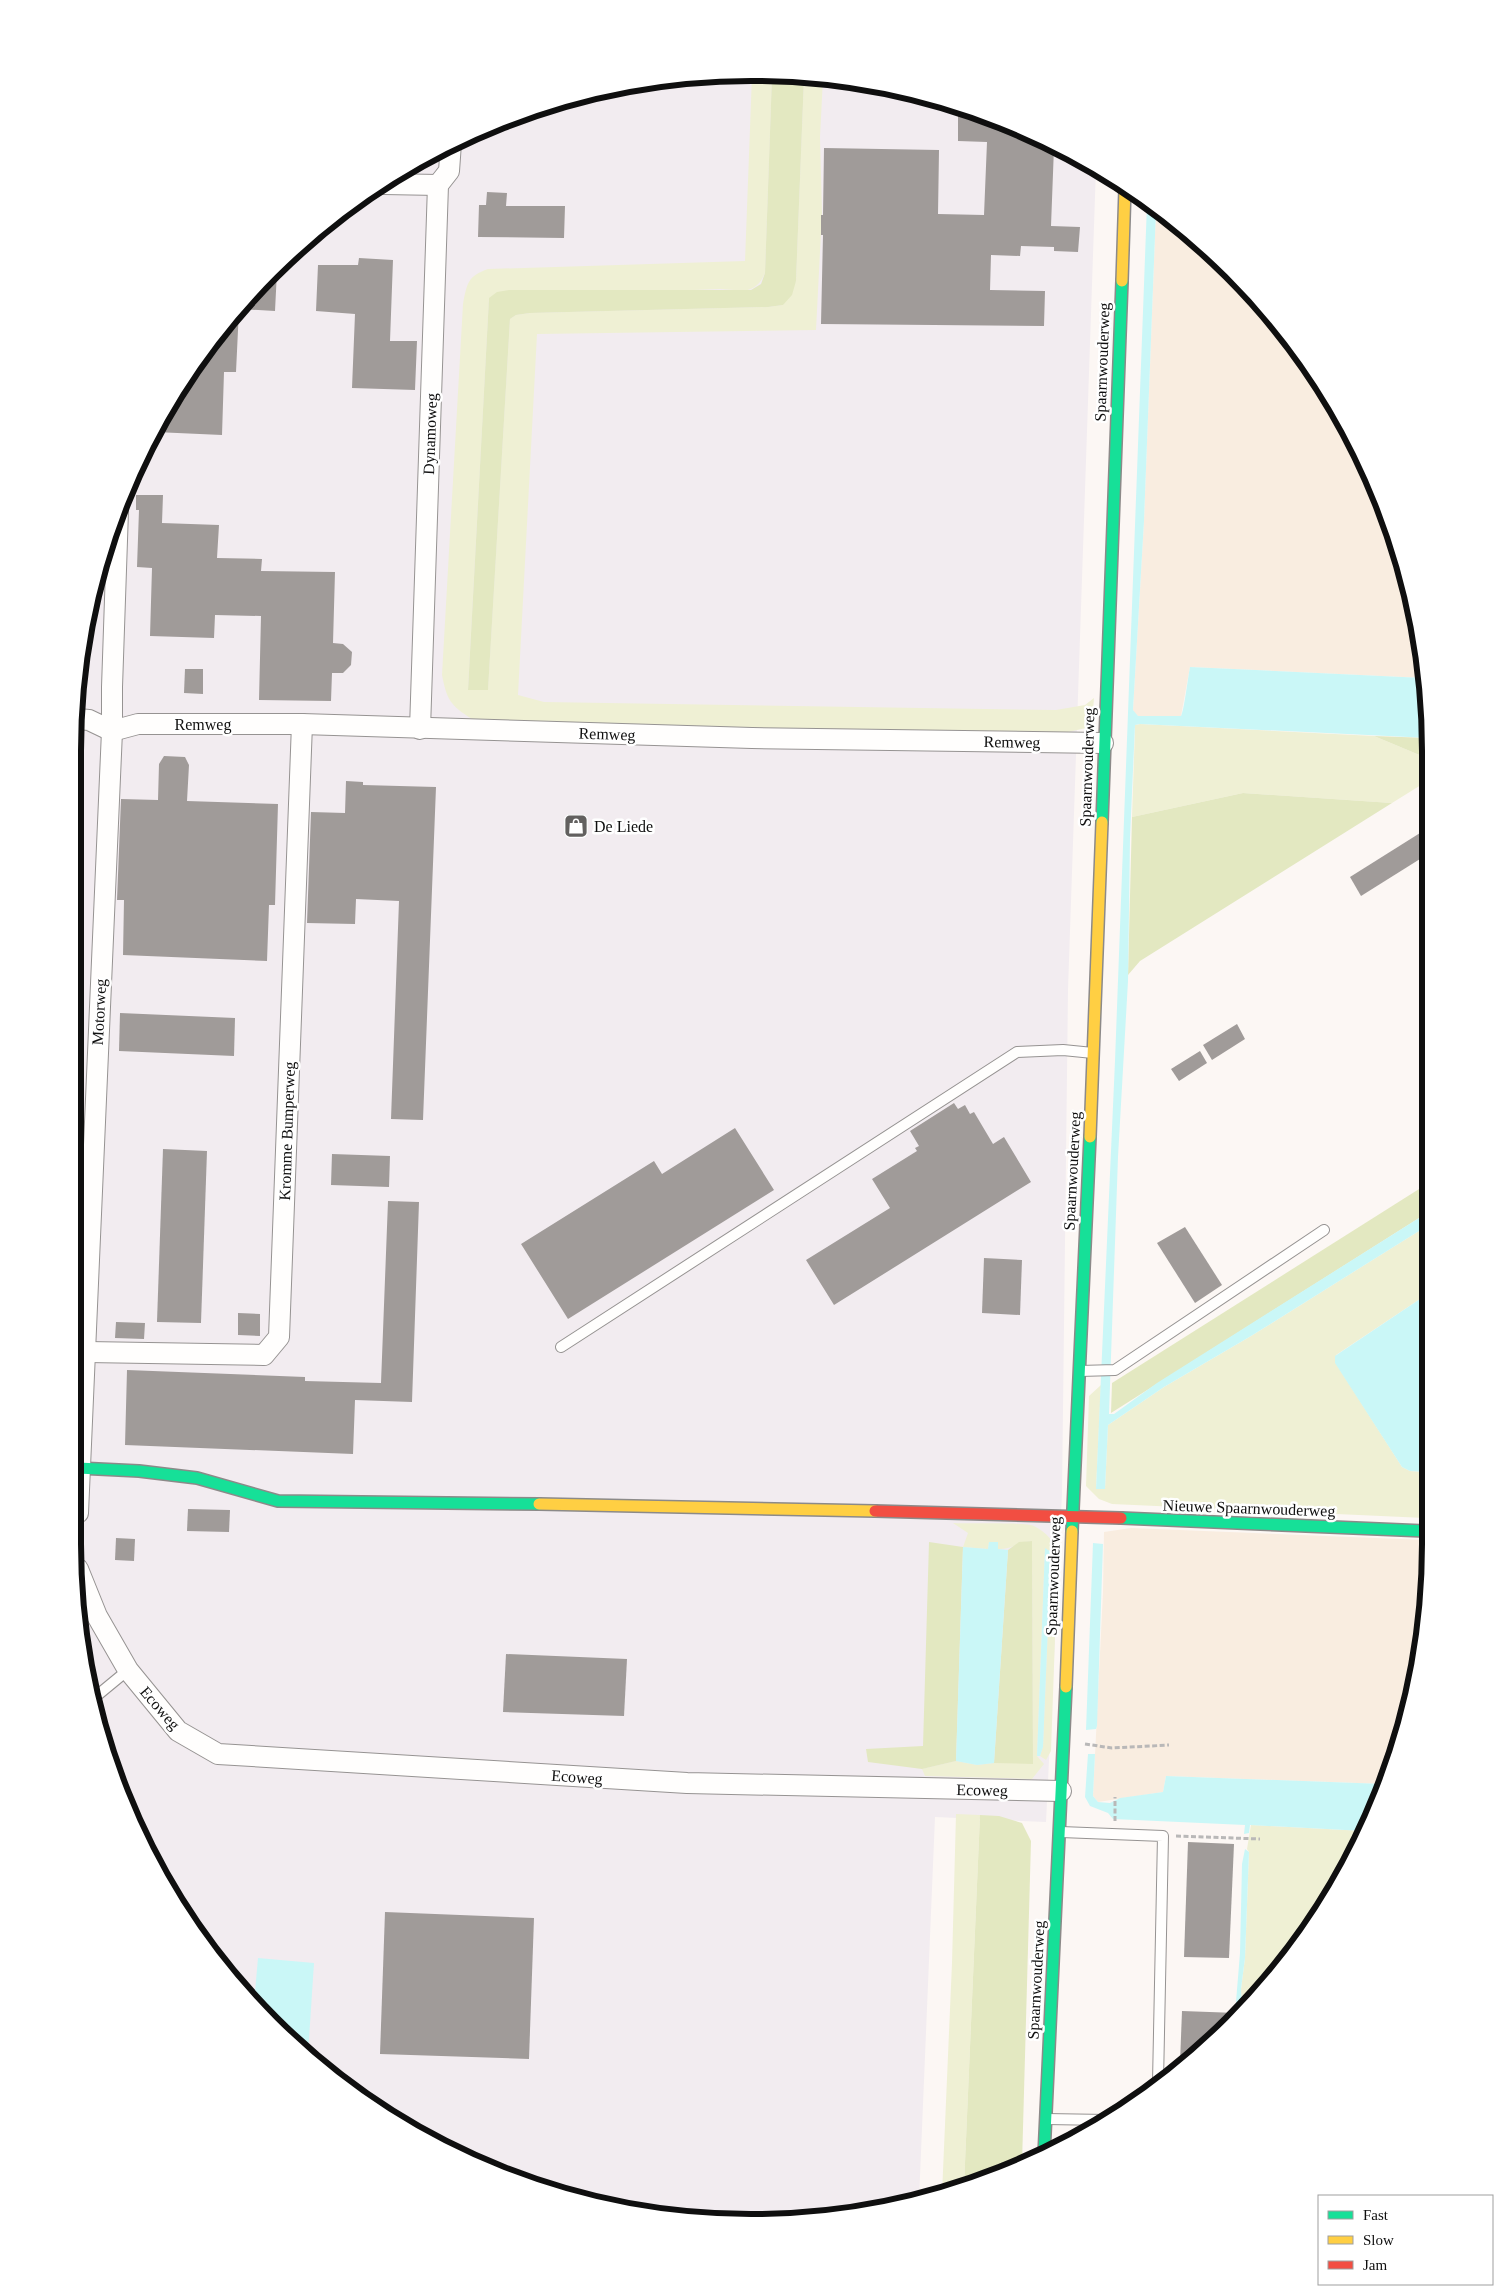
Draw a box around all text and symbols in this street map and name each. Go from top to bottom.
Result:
street label: Spaarnwouderweg [1091,302,1114,422]
street label: Dynamoweg [420,393,441,475]
street label: Spaarnwouderweg [1076,707,1099,827]
street label: Remweg [175,716,231,734]
street label: Remweg [578,725,636,744]
street label: Remweg [983,733,1041,752]
shop icon: De Liede [563,813,589,839]
place label: De Liede [594,818,653,835]
street label: Motorweg [89,978,110,1046]
street label: Kromme Bumperweg [276,1061,299,1201]
street label: Spaarnwouderweg [1060,1111,1085,1231]
street label: Nieuwe Spaarnwouderweg [1162,1496,1336,1521]
street label: Spaarnwouderweg [1042,1516,1065,1636]
street label: Ecoweg [136,1683,183,1734]
street label: Ecoweg [551,1767,603,1788]
street label: Ecoweg [956,1781,1008,1800]
street label: Spaarnwouderweg [1024,1920,1049,2040]
legend [1318,2195,1493,2285]
text: Fast [1363,2207,1389,2223]
text: Slow [1363,2232,1394,2248]
text: Jam [1363,2257,1387,2273]

